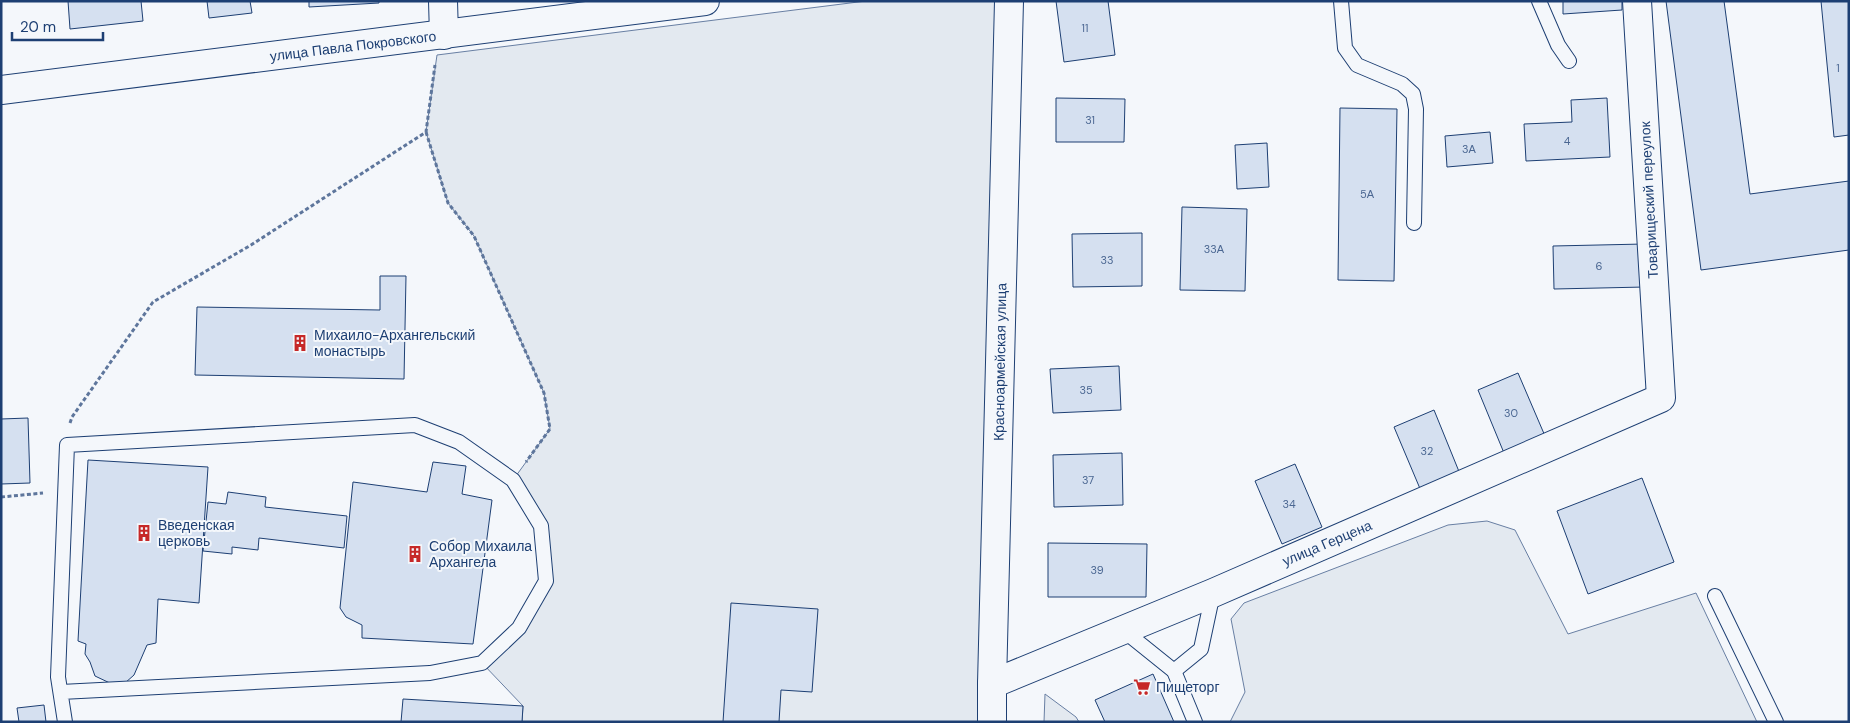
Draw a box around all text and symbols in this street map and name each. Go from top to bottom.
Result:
scale bar [12,10,104,42]
text: 20 m [20,17,56,37]
house number: 11 [1082,21,1088,35]
street label: улица Павла Покровского [269,27,437,65]
house number: 1 [1836,61,1840,75]
house number: 31 [1085,113,1095,127]
street label: Товарищеский переулок [1636,120,1662,279]
house number: 4 [1564,134,1571,148]
house number: 3А [1462,142,1477,156]
house number: 5А [1360,187,1375,201]
house number: 33А [1204,242,1225,256]
house number: 33 [1100,253,1114,267]
house number: 6 [1596,259,1603,273]
street label: Красноармейская улица [990,283,1010,441]
place label: Михаило-Архангельский монастырь [314,326,475,360]
building icon: Михаило-Архангельский монастырь [290,333,310,353]
house number: 35 [1079,383,1093,397]
house number: 30 [1504,406,1518,420]
house number: 32 [1421,444,1433,458]
house number: 37 [1082,473,1094,487]
house number: 34 [1282,497,1296,511]
place label: Введенская церковь [158,516,235,550]
street label: улица Герцена [1279,516,1375,570]
building icon: Введенская церковь [134,523,154,543]
place label: Собор Михаила Архангела [429,537,532,571]
building icon: Собор Михаила Архангела [405,544,425,564]
house number: 39 [1090,563,1104,577]
supermarket icon: Пищеторг [1132,677,1152,697]
place label: Пищеторг [1156,678,1220,696]

